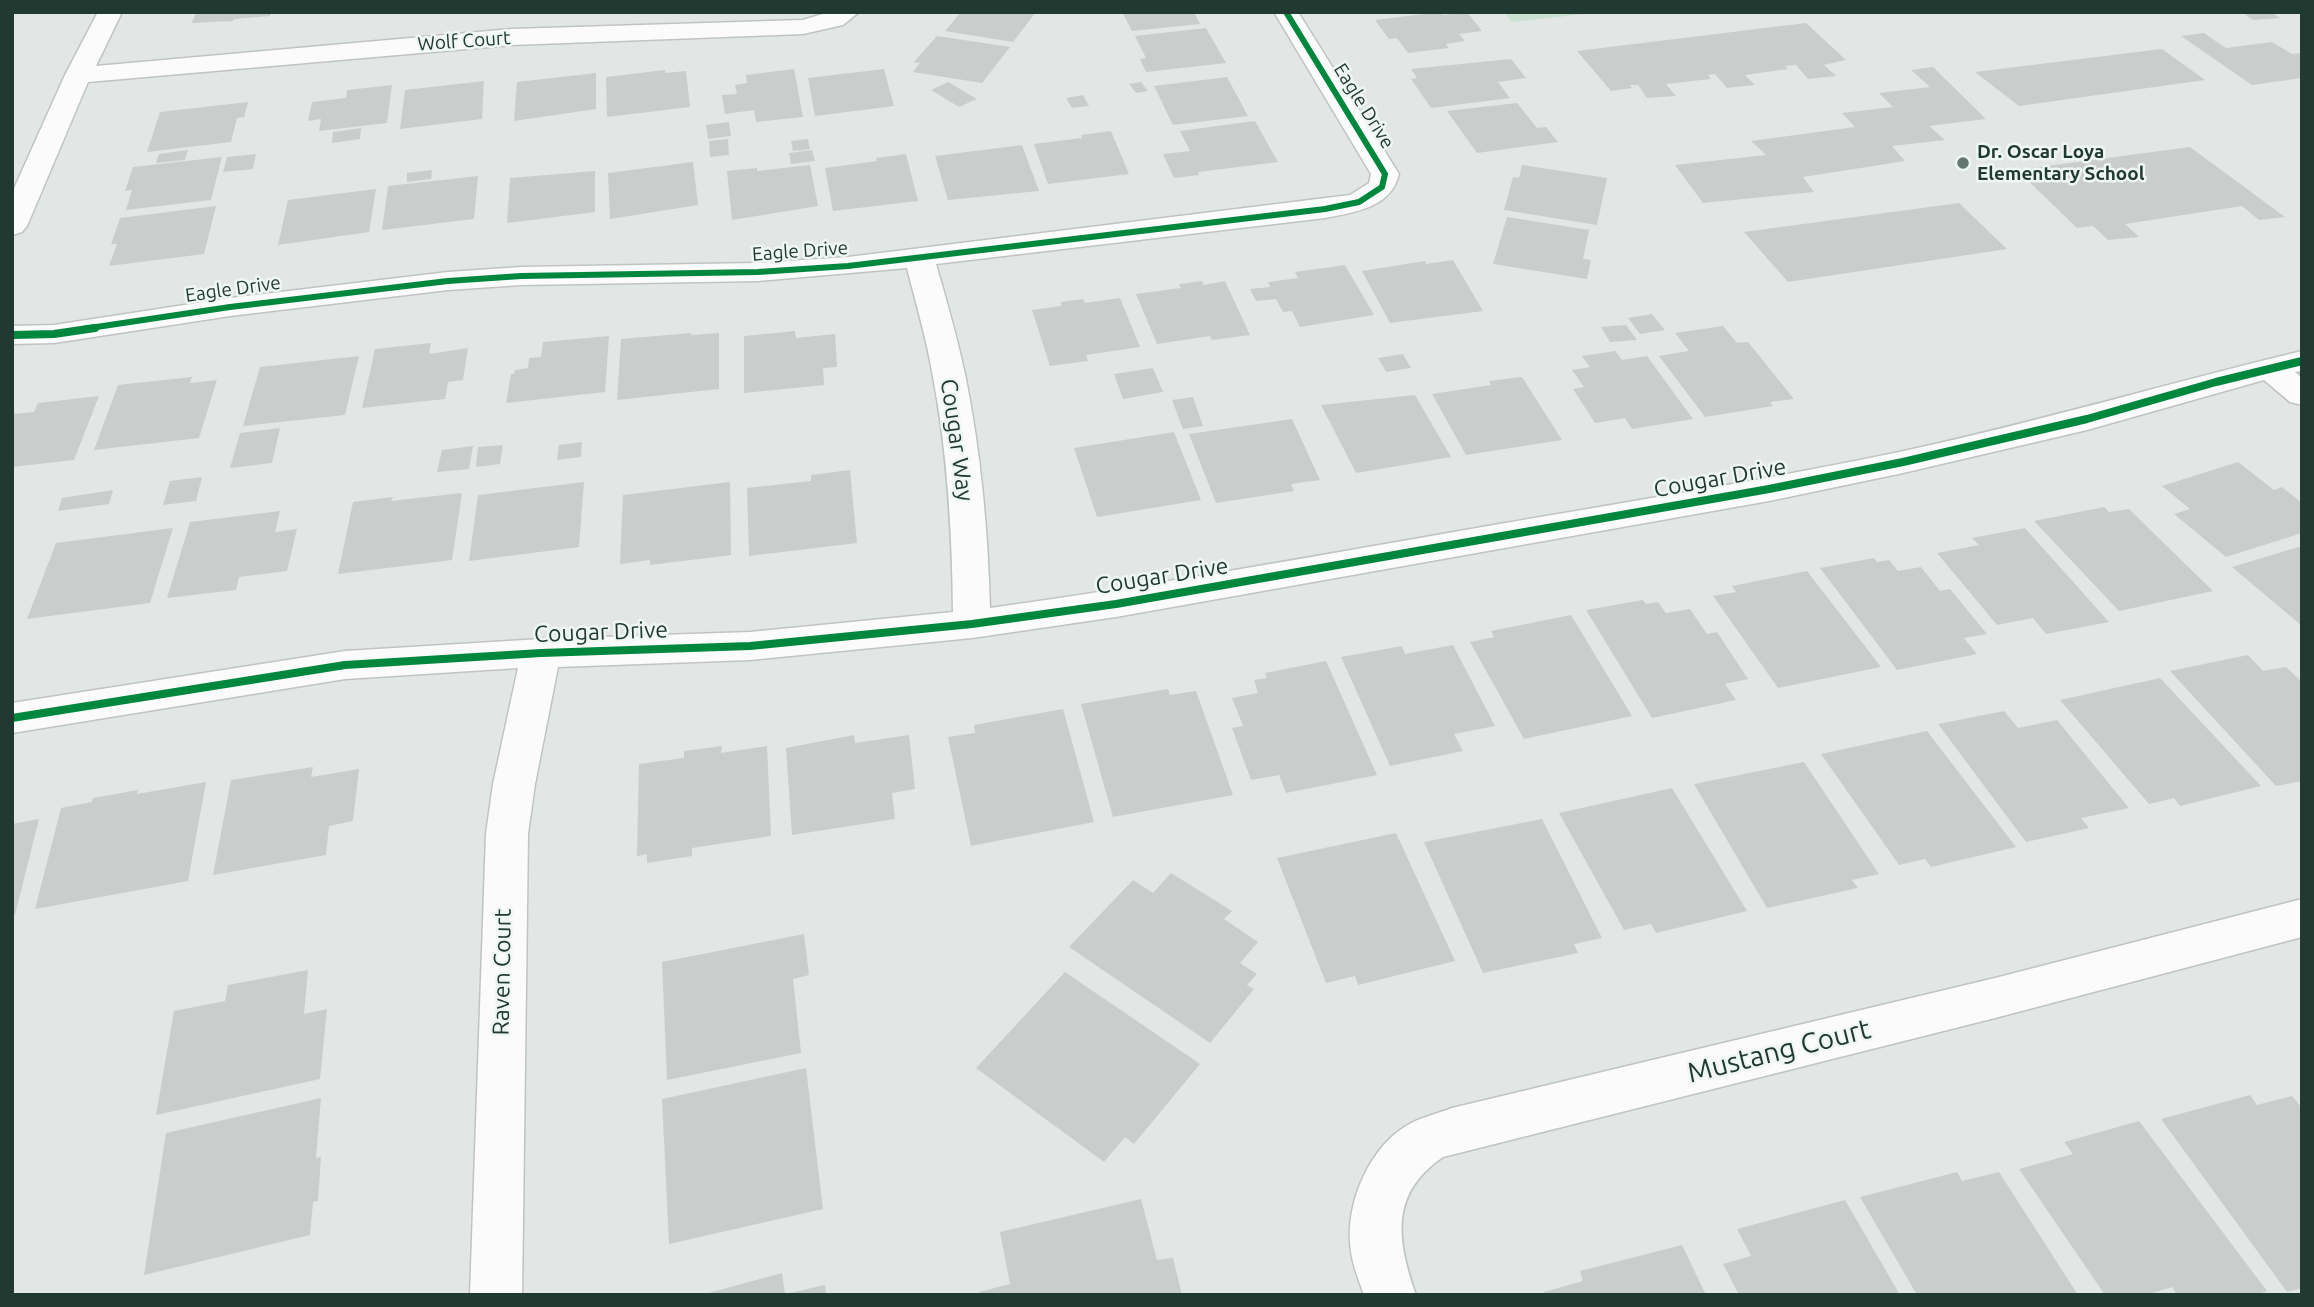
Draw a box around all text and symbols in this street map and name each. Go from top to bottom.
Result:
street label: Wolf Court [417,26,511,56]
street label: Eagle Drive [1329,59,1399,153]
place label: Dr. Oscar Loya Elementary School [1977,141,2144,185]
marker: Dr. Oscar Loya Elementary School [1955,155,1971,171]
street label: Eagle Drive [751,236,849,266]
street label: Eagle Drive [184,271,282,307]
street label: Cougar Way [935,377,979,503]
street label: Cougar Drive [1652,453,1788,503]
street label: Cougar Drive [1094,552,1230,600]
street label: Cougar Drive [534,616,668,648]
street label: Raven Court [487,908,517,1036]
street label: Mustang Court [1684,1012,1874,1090]

